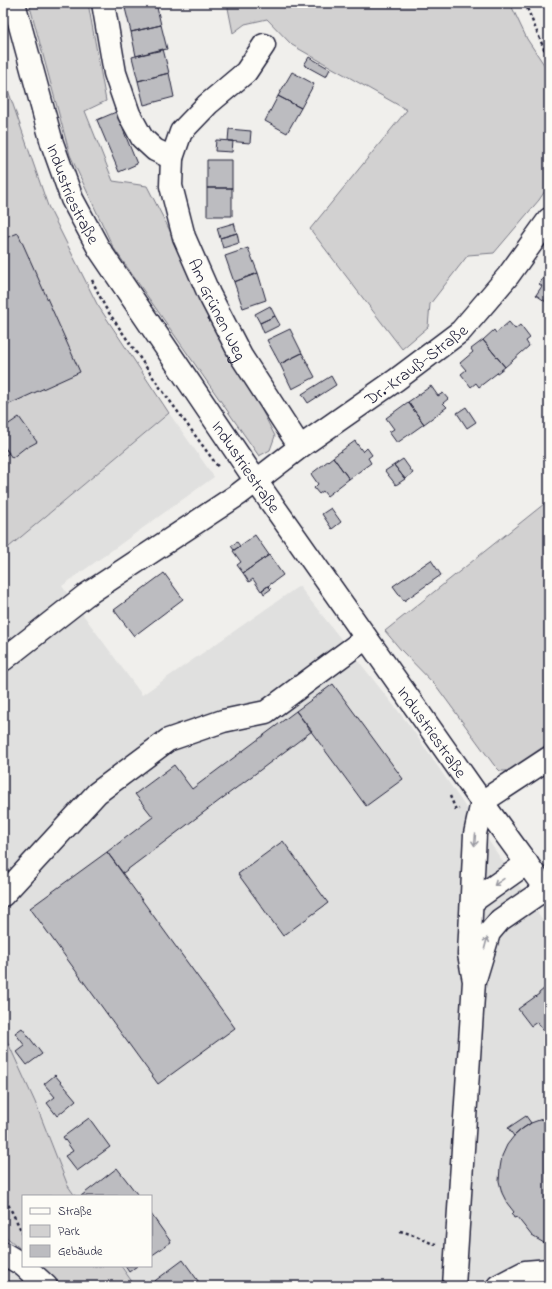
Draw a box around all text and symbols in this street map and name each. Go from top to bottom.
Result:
street label: Industriestraße [39,140,105,249]
street label: Am Grünen Weg [181,255,252,366]
street label: Dr.-Krauß-Straße [359,320,475,413]
street label: Industriestraße [205,416,286,519]
street label: Industriestraße [390,681,473,784]
one-way arrow [471,833,478,846]
one-way arrow [494,878,505,886]
one-way arrow [483,937,490,950]
legend [22,1195,152,1267]
text: Straße [58,1203,92,1221]
text: Park [58,1223,80,1241]
text: Gebäude [58,1243,103,1261]

